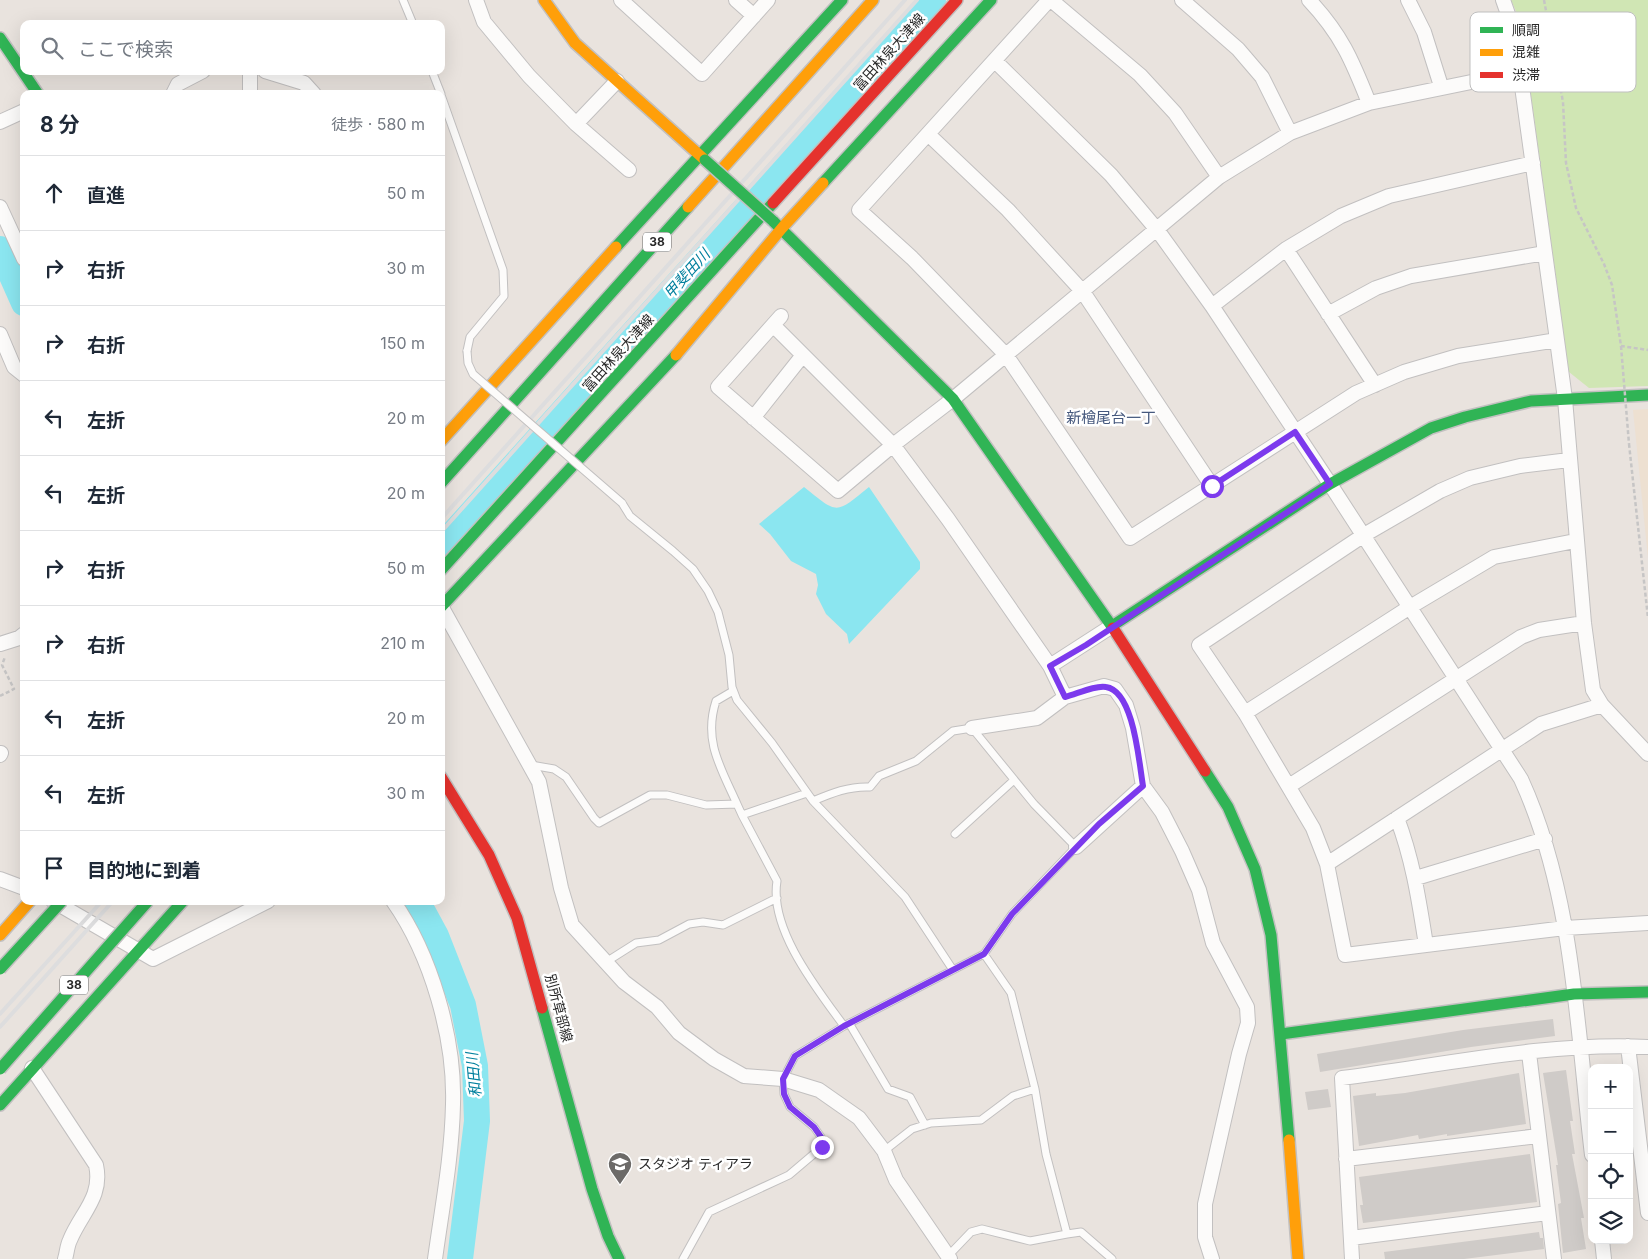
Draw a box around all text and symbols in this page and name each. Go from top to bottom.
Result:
street label: 富田林泉大津線 [850,10,928,94]
legend [1470,12,1636,92]
search box [20,20,445,75]
text: 順調 [1512,21,1540,38]
icon: search [38,34,66,62]
text: ここで検索 [78,38,173,61]
text: 混雑 [1512,43,1540,60]
text: 渋滞 [1512,66,1540,83]
text: 8 分 [40,112,80,137]
text: 徒歩 · 580 m [331,114,425,134]
icon: ahead [40,179,68,207]
text: 50 m [387,183,425,203]
text: 直進 [87,184,125,207]
road number: 38 [643,232,671,252]
water label: 甲斐田川 [659,244,715,302]
icon: right [40,254,68,282]
text: 30 m [387,258,425,278]
text: 右折 [87,259,125,282]
street label: 富田林泉大津線 [579,311,657,395]
icon: right [40,329,68,357]
text: 150 m [380,333,425,353]
text: 右折 [87,334,125,357]
icon: left [40,404,68,432]
text: 20 m [387,408,425,428]
district label: 新檜尾台一丁 [1066,408,1156,427]
text: 左折 [87,409,125,432]
route start [1201,475,1224,498]
icon: left [40,479,68,507]
text: 20 m [387,483,425,503]
text: 左折 [87,484,125,507]
icon: right [40,554,68,582]
text: 50 m [387,558,425,578]
text: 右折 [87,559,125,582]
icon: right [40,629,68,657]
text: 210 m [380,633,425,653]
text: 右折 [87,634,125,657]
icon: left [40,704,68,732]
text: 20 m [387,708,425,728]
text: 左折 [87,709,125,732]
icon: left [40,779,68,807]
text: 30 m [387,783,425,803]
text: 左折 [87,784,125,807]
icon: arrive [40,854,68,882]
text: 目的地に到着 [87,859,201,882]
street label: 別所草部線 [542,972,577,1044]
road number: 38 [60,976,88,994]
water label: 和田川 [462,1050,485,1098]
map controls [1588,1064,1633,1244]
button: + [1588,1064,1633,1109]
button: − [1588,1109,1633,1154]
route end [811,1136,834,1159]
school or university icon: スタジオ ティアラ [607,1151,633,1185]
button: locate [1588,1154,1633,1199]
place label: スタジオ ティアラ [638,1155,753,1172]
button: layers [1588,1199,1633,1244]

